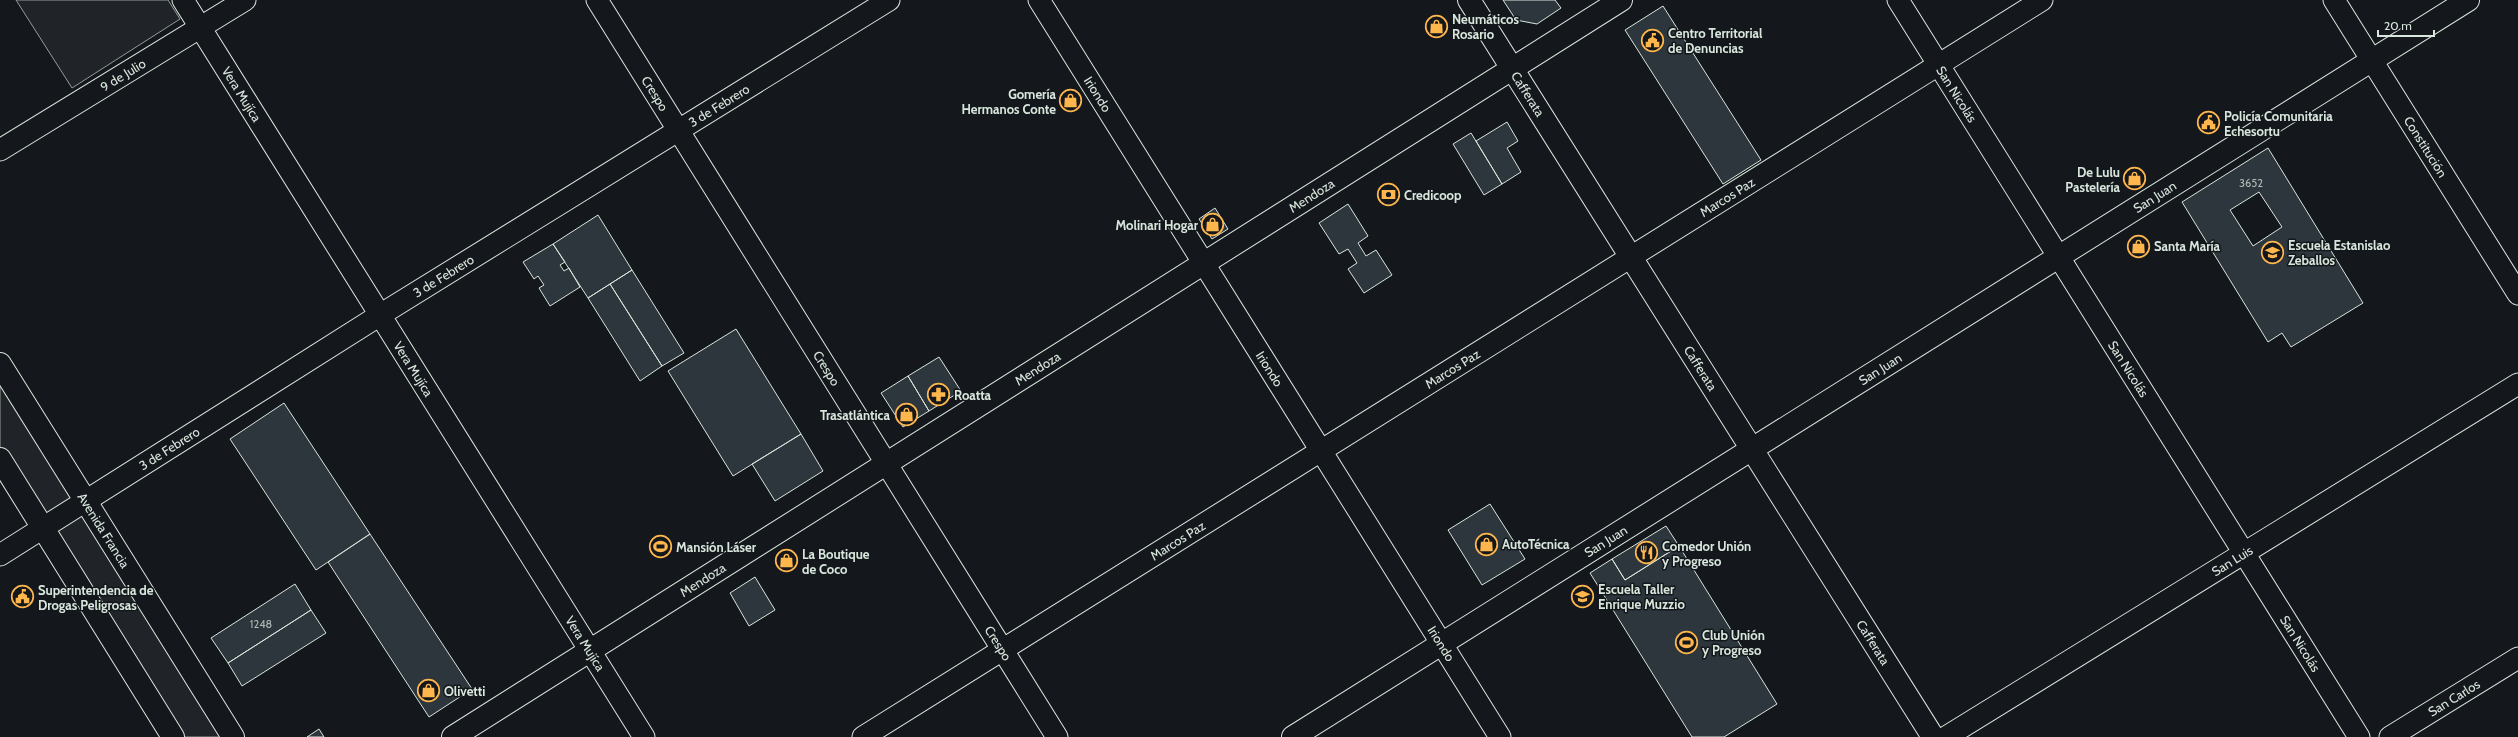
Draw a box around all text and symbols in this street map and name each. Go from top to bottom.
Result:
place label: Neumáticos Rosario [1452,11,1519,42]
scale bar [2378,12,2434,38]
shop icon: Neumáticos Rosario [1423,13,1449,39]
text: 20 m [2384,18,2412,33]
place label: Centro Territorial de Denuncias [1668,25,1763,56]
public building icon: Centro Territorial de Denuncias [1639,27,1665,53]
street label: 9 de Julio [97,55,148,95]
street label: San Nicolás [1933,63,1981,126]
street label: Vera Mujíca [219,64,265,125]
street label: Cafferata [1508,68,1549,120]
street label: Crespo [638,73,672,114]
street label: Iriondo [1081,73,1115,115]
street label: 3 de Febrero [686,80,752,130]
place label: Gomería Hermanos Conte [961,86,1057,117]
shop icon: Gomería Hermanos Conte [1058,88,1084,114]
place label: Policía Comunitaria Echesortu [2224,108,2333,139]
public building icon: Policía Comunitaria Echesortu [2195,110,2221,136]
street label: Constitución [2401,113,2451,180]
place label: De Lulu Pastelería [2065,164,2121,195]
shop icon: De Lulu Pastelería [2122,166,2148,192]
street label: Marcos Paz [1697,174,1757,220]
street label: Mendoza [1286,175,1338,216]
house number: 3652 [2239,176,2263,190]
street label: San Juan [2130,177,2179,216]
bank icon: Credicoop [1376,182,1402,208]
place label: Credicoop [1404,187,1462,203]
shop icon: Molinari Hogar [1200,212,1226,238]
place label: Molinari Hogar [1115,217,1199,233]
shop icon: Santa María [2126,233,2152,259]
place label: Escuela Estanislao Zeballos [2288,237,2391,268]
place label: Santa María [2154,238,2221,254]
school or university icon: Escuela Estanislao Zeballos [2260,239,2286,265]
street label: 3 de Febrero [410,251,477,301]
street label: Vera Mujíca [390,338,437,400]
street label: San Nicolás [2105,338,2153,400]
street label: Cafferata [1681,343,1721,394]
street label: Marcos Paz [1422,345,1483,392]
street label: Mendoza [1012,347,1064,389]
street label: Crespo [810,348,844,389]
street label: Iriondo [1253,348,1287,390]
street label: San Juan [1856,349,1904,388]
pharmacy icon: Roatta [925,382,951,408]
place label: Roatta [954,387,992,403]
shop icon: Trasatlántica [893,402,919,428]
place label: Trasatlántica [820,407,891,423]
street label: 3 de Febrero [136,423,202,473]
street label: Avenida Francia [74,490,134,571]
street label: Marcos Paz [1147,517,1208,563]
street label: San Juan [1581,522,1630,560]
shop icon: AutoTécnica [1473,531,1499,557]
sports icon: Mansión Láser [647,534,673,560]
place label: AutoTécnica [1502,536,1570,552]
place label: Comedor Unión y Progreso [1662,538,1751,569]
place label: Mansión Láser [676,539,757,555]
restaurant icon: Comedor Unión y Progreso [1633,540,1659,566]
street label: San Luis [2208,541,2256,579]
place label: La Boutique de Coco [802,546,870,577]
shop icon: La Boutique de Coco [773,548,799,574]
street label: Mendoza [677,559,729,600]
place label: Escuela Taller Enrique Muzzio [1598,581,1685,612]
place label: Superintendencia de Drogas Peligrosas [38,582,154,613]
school or university icon: Escuela Taller Enrique Muzzio [1569,583,1595,609]
public building icon: Superintendencia de Drogas Peligrosas [10,584,36,610]
street label: San Nicolás [2277,612,2324,675]
street label: Vera Mujíca [562,613,609,675]
house number: 1248 [250,617,272,631]
street label: Cafferata [1853,617,1894,668]
street label: Crespo [981,623,1015,664]
street label: Iriondo [1424,623,1459,664]
place label: Club Unión y Progreso [1702,627,1765,658]
sports icon: Club Unión y Progreso [1673,629,1699,655]
street label: San Carlos [2425,675,2483,720]
shop icon: Olivetti [415,678,441,704]
place label: Olivetti [444,683,485,699]

